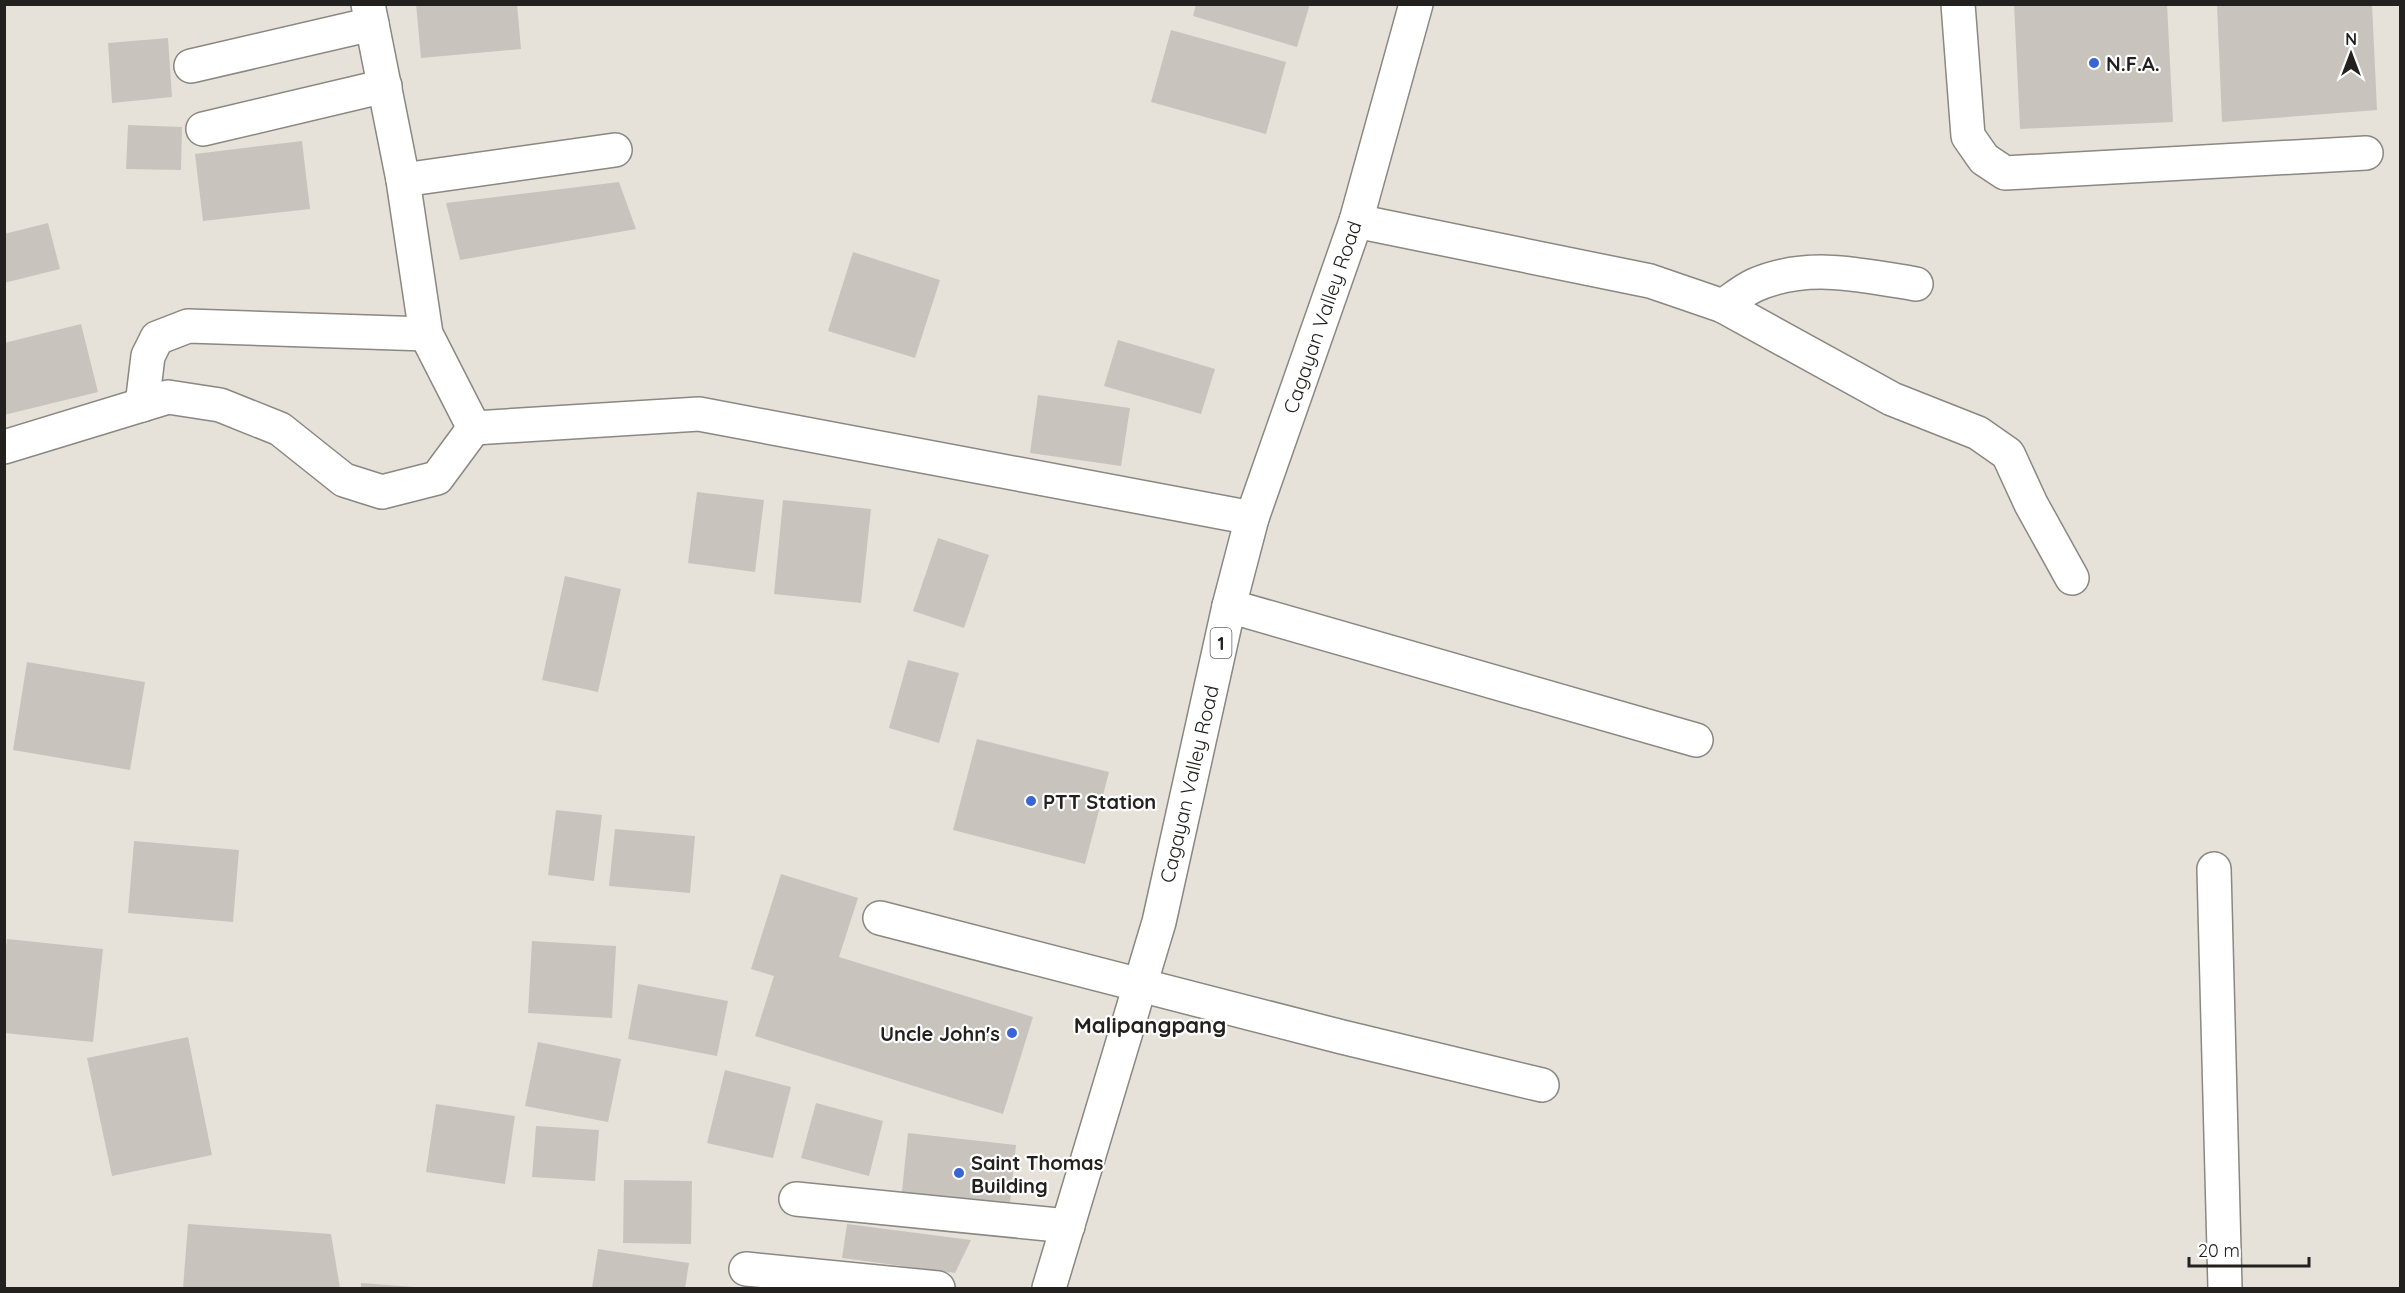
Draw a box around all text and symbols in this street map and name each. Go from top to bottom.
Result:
north arrow [2321,24,2381,84]
text: N [2345,29,2357,49]
place label: N.F.A. [2106,51,2160,76]
marker: N.F.A. [2087,56,2101,70]
street label: Cagayan Valley Road [1277,217,1367,417]
road number: 1 [1210,628,1232,658]
street label: Cagayan Valley Road [1154,683,1224,885]
place label: PTT Station [1043,789,1156,814]
marker: PTT Station [1024,794,1038,808]
district label: Malipangpang [1074,1011,1226,1039]
place label: Uncle John's [880,1021,1000,1046]
marker: Uncle John's [1005,1026,1019,1040]
place label: Saint Thomas Building [971,1150,1103,1198]
marker: Saint Thomas Building [952,1166,966,1180]
scale bar [2189,1230,2309,1268]
text: 20 m [2198,1239,2240,1262]

